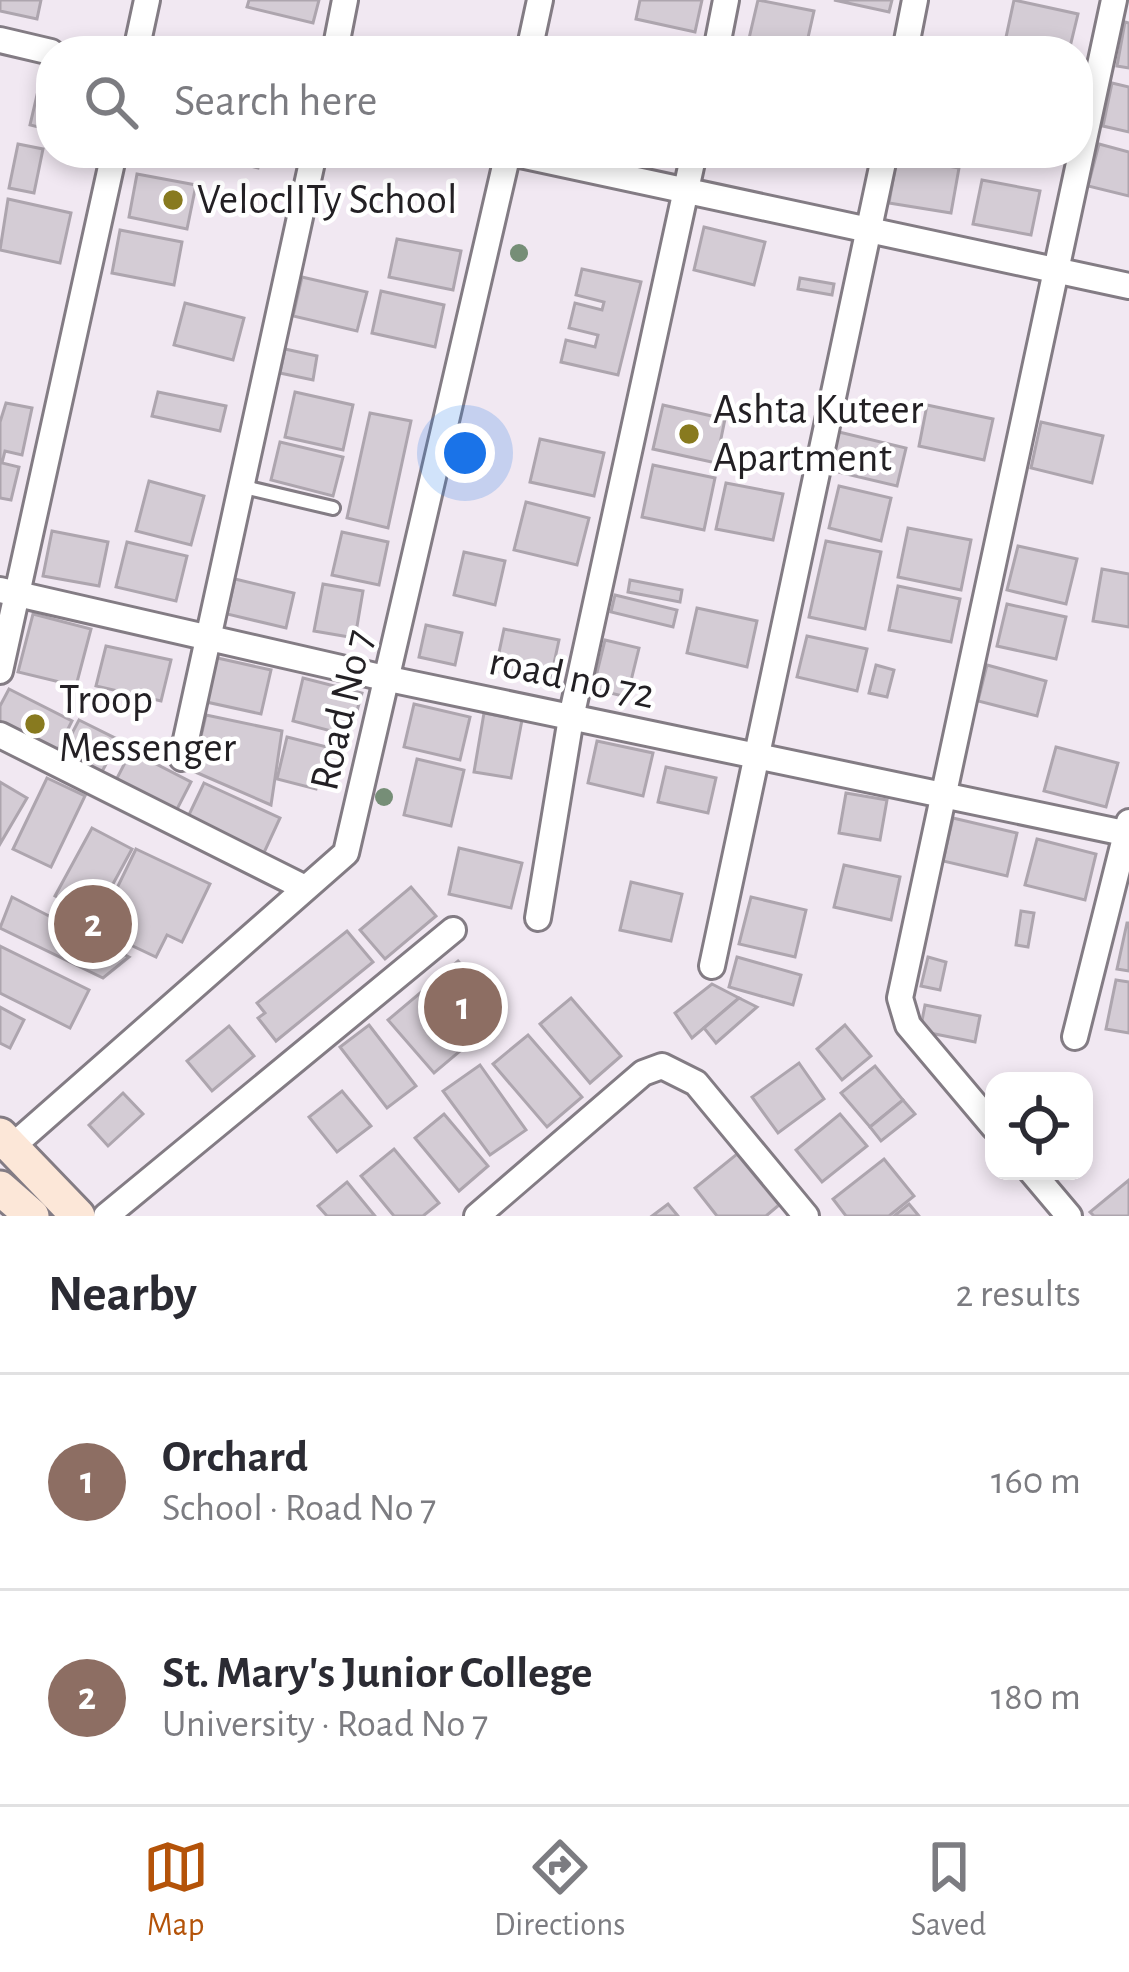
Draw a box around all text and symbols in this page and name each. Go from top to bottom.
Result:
search box [36,36,1093,168]
icon: search [78,69,144,135]
text: Search here [174,79,377,124]
place label: VelocIITy School [197,179,457,221]
marker: VelocIITy School [160,187,186,213]
place label: Ashta Kuteer Apartment [713,389,924,479]
marker: Ashta Kuteer Apartment [676,421,702,447]
your location [435,423,495,483]
street label: Road No 7 [303,626,381,794]
street label: road no 72 [485,640,659,716]
place label: Troop Messenger [59,679,237,769]
marker: Troop Messenger [22,711,48,737]
pin: 2 [54,879,132,969]
pin: 1 [424,962,502,1052]
map controls [985,1072,1093,1180]
button: locate [985,1072,1093,1180]
text: Nearby [48,1269,197,1320]
text: 2 results [955,1275,1081,1314]
text: Orchard [162,1435,308,1480]
text: 1 [80,1462,94,1501]
text: 160 m [991,1462,1081,1501]
text: School · Road No 7 [162,1489,436,1528]
text: St. Mary's Junior College [162,1651,593,1696]
text: 2 [78,1678,96,1717]
text: 180 m [991,1678,1081,1717]
text: University · Road No 7 [162,1705,488,1744]
tab: Map [143,1834,209,1946]
tab: Directions [494,1834,625,1946]
tab: Saved [911,1834,986,1946]

